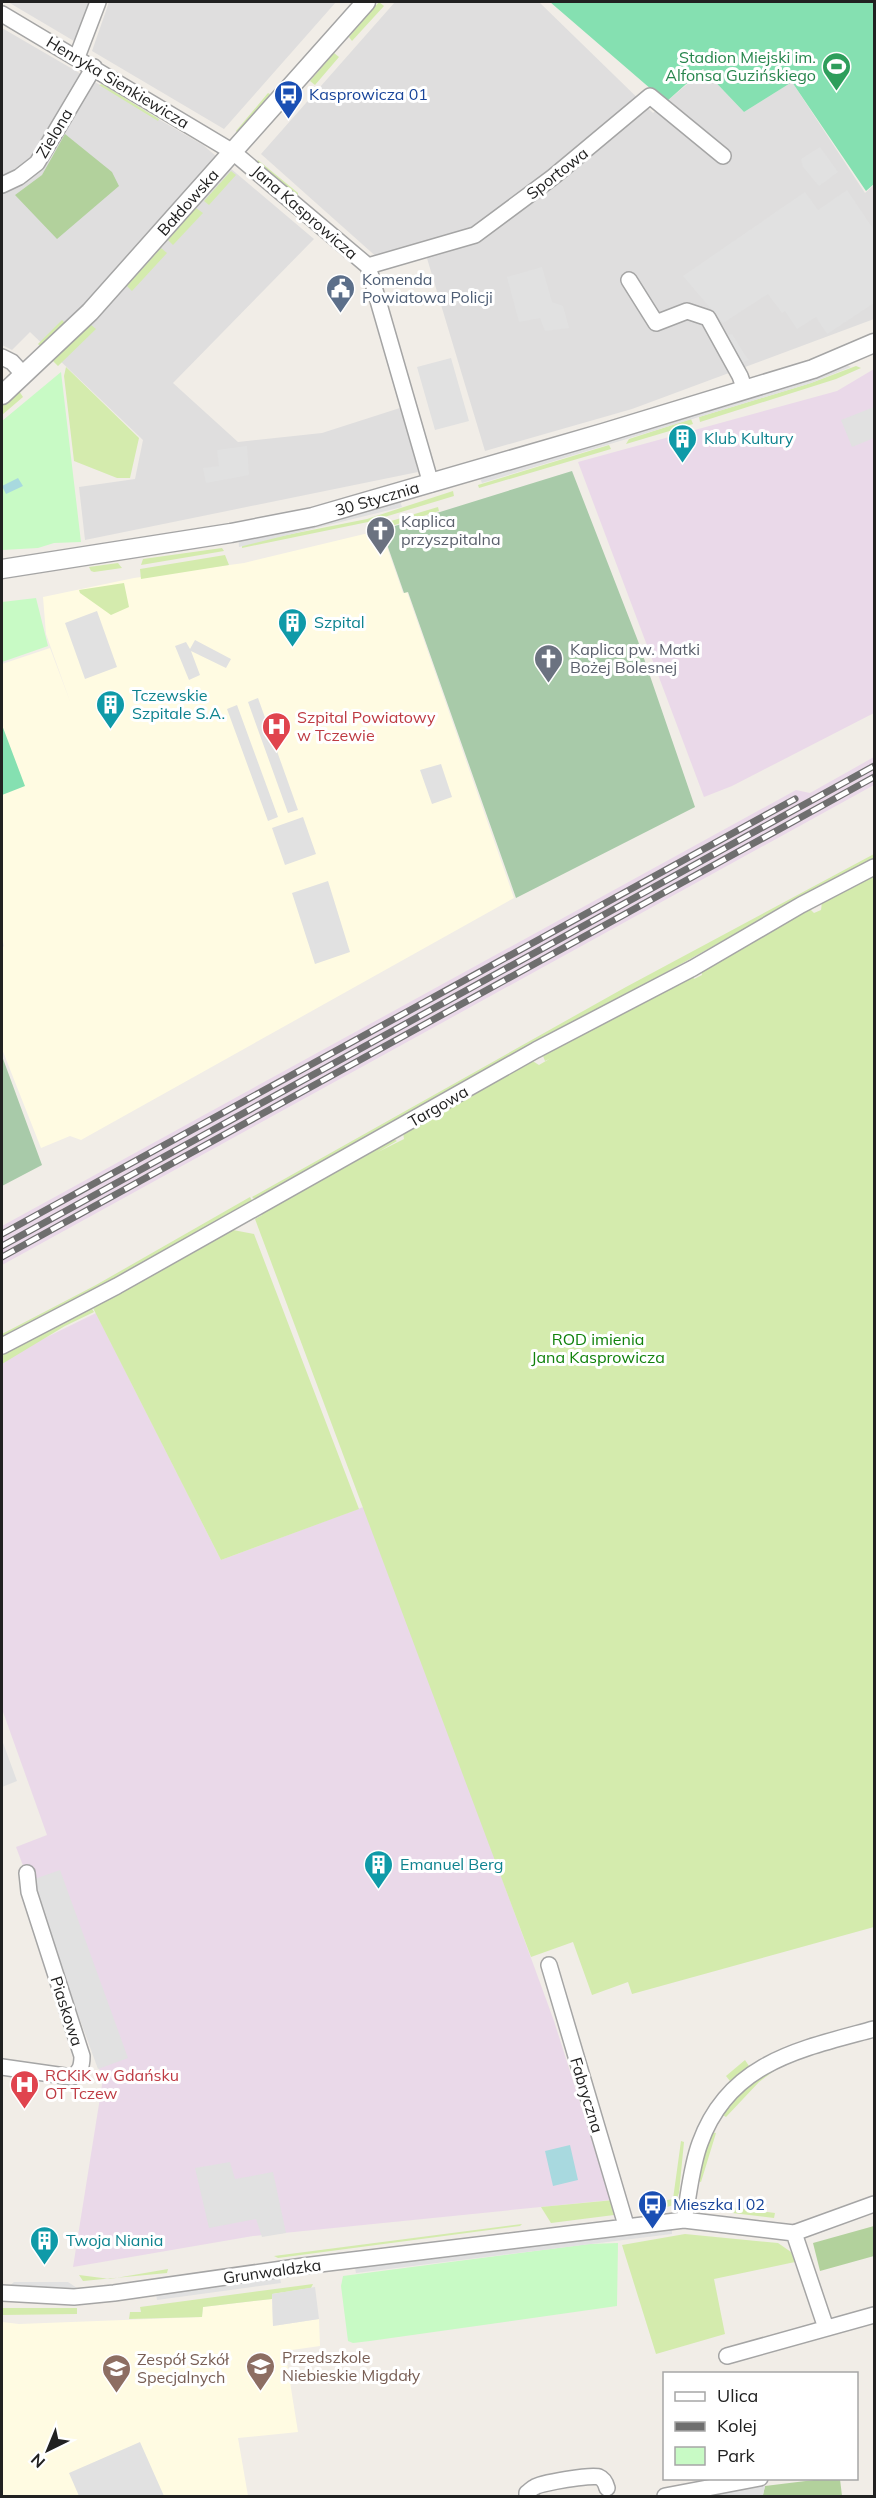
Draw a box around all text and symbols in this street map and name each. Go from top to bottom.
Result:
street label: Henryka Sienkiewicza [43,31,193,133]
place label: Stadion Miejski im. Alfonsa Guzińskiego [665,47,816,85]
sports icon: Stadion Miejski im. Alfonsa Guzińskiego [821,50,853,92]
bus stop icon: Kasprowicza 01 [272,78,304,120]
place label: Kasprowicza 01 [309,84,428,104]
street label: Zielona [32,105,76,161]
street label: Sportowa [522,143,592,203]
street label: Jana Kasprowicza [248,161,362,263]
street label: Bałdowska [153,165,223,240]
place label: Komenda Powiatowa Policji [362,269,493,307]
public building icon: Komenda Powiatowa Policji [325,272,357,314]
building icon: Klub Kultury [667,422,699,464]
place label: Klub Kultury [704,428,794,448]
street label: 30 Stycznia [333,477,421,520]
place label: Kaplica przyszpitalna [401,511,501,549]
church icon: Kaplica przyszpitalna [364,514,396,556]
building icon: Szpital [277,606,309,648]
place label: Szpital [314,612,365,632]
place label: Kaplica pw. Matki Bożej Bolesnej [570,639,700,677]
church icon: Kaplica pw. Matki Bożej Bolesnej [533,642,565,684]
place label: Tczewskie Szpitale S.A. [132,685,225,723]
building icon: Tczewskie Szpitale S.A. [95,688,127,730]
place label: Szpital Powiatowy w Tczewie [297,707,436,745]
hospital icon: Szpital Powiatowy w Tczewie [260,710,292,752]
street label: Targowa [405,1081,471,1131]
park label: ROD imienia Jana Kasprowicza [531,1329,665,1367]
building icon: Emanuel Berg [363,1848,395,1890]
place label: Emanuel Berg [400,1854,503,1874]
street label: Piaskowa [46,1974,88,2048]
street label: Fabryczna [566,2055,608,2135]
place label: RCKiK w Gdańsku OT Tczew [45,2065,179,2103]
hospital icon: RCKiK w Gdańsku OT Tczew [8,2068,40,2110]
bus stop icon: Mieszka I 02 [636,2188,668,2230]
place label: Mieszka I 02 [673,2194,765,2214]
building icon: Twoja Niania [29,2224,61,2266]
place label: Twoja Niania [66,2230,163,2250]
street label: Grunwaldzka [222,2254,322,2288]
place label: Przedszkole Niebieskie Migdały [282,2347,421,2385]
place label: Zespół Szkół Specjalnych [137,2349,230,2387]
school or university icon: Przedszkole Niebieskie Migdały [245,2350,277,2392]
school or university icon: Zespół Szkół Specjalnych [100,2352,132,2394]
legend [663,2372,858,2480]
text: Ulica [717,2384,758,2407]
text: Kolej [717,2414,757,2437]
north arrow [18,2420,78,2480]
text: Park [717,2444,756,2467]
text: N [27,2450,49,2472]

